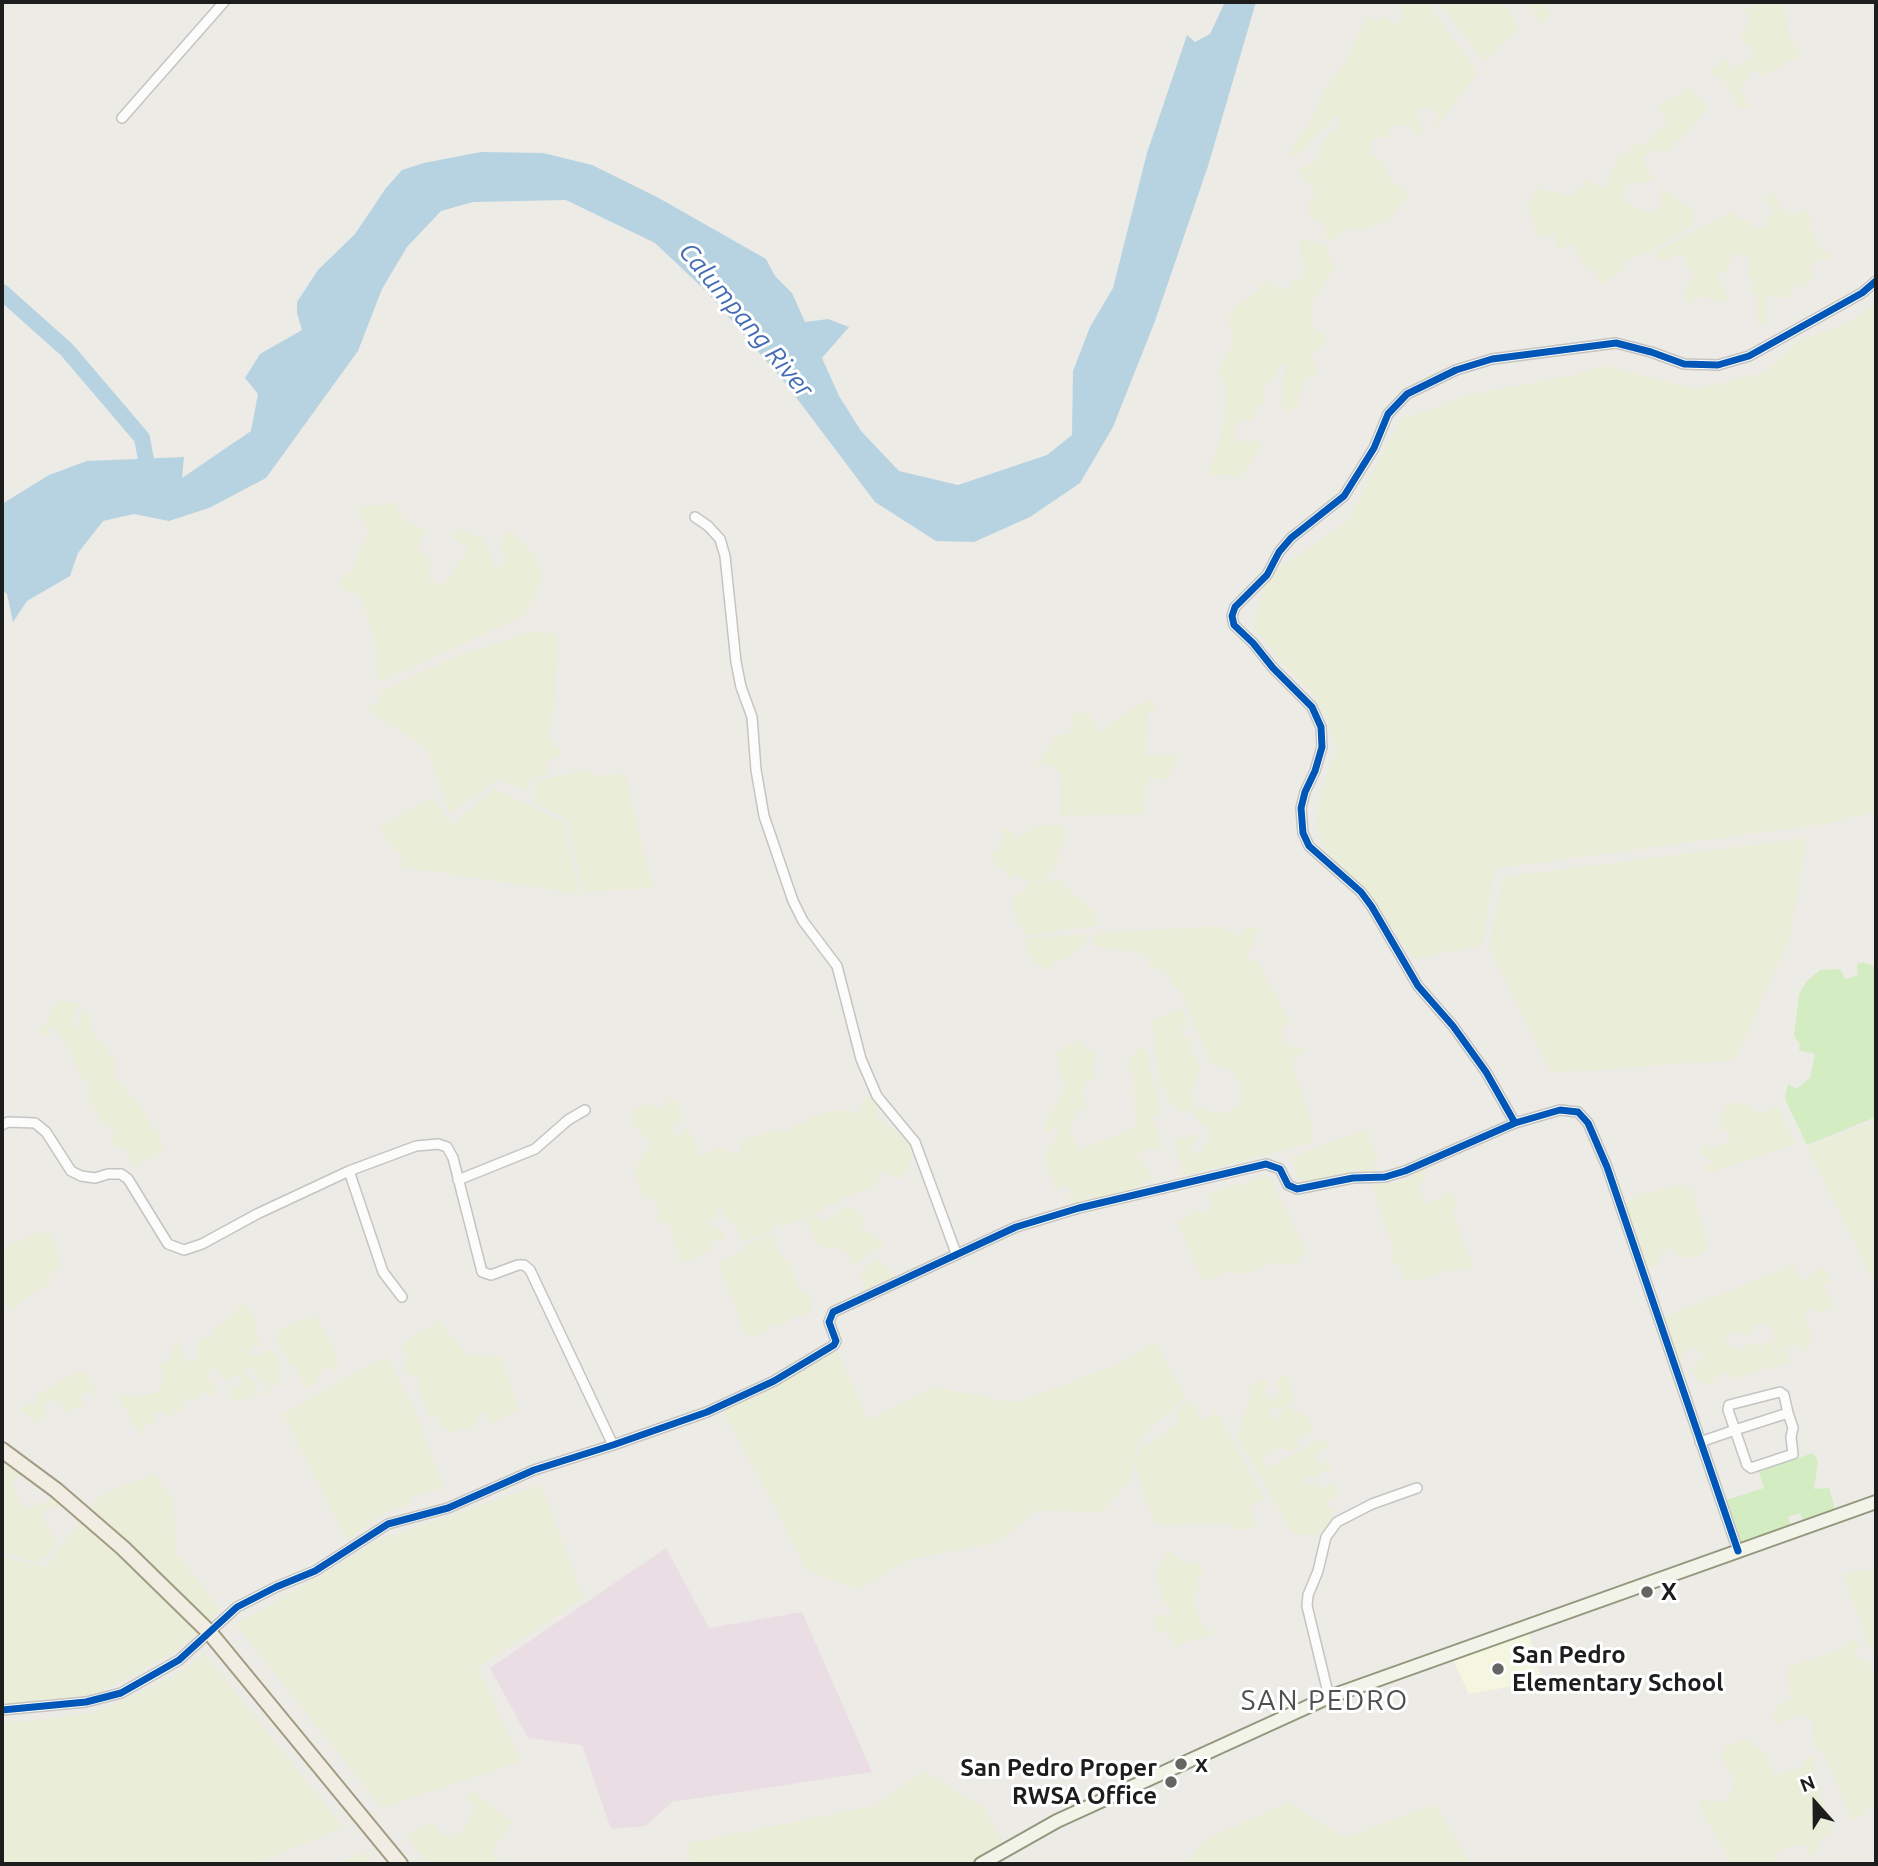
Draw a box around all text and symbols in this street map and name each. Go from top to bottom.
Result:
water label: Calumpang River [672,236,820,404]
place label: X [1661,1578,1677,1606]
marker: X [1639,1584,1655,1600]
place label: San Pedro Elementary School [1512,1641,1724,1697]
marker: San Pedro Elementary School [1490,1661,1506,1677]
district label: SAN PEDRO [1242,1684,1408,1718]
place label: x [1195,1750,1208,1778]
place label: San Pedro Proper RWSA Office [960,1754,1157,1810]
marker: x [1173,1756,1189,1772]
north arrow [1780,1768,1850,1838]
text: N [1797,1771,1818,1796]
marker: San Pedro Proper RWSA Office [1163,1774,1179,1790]

